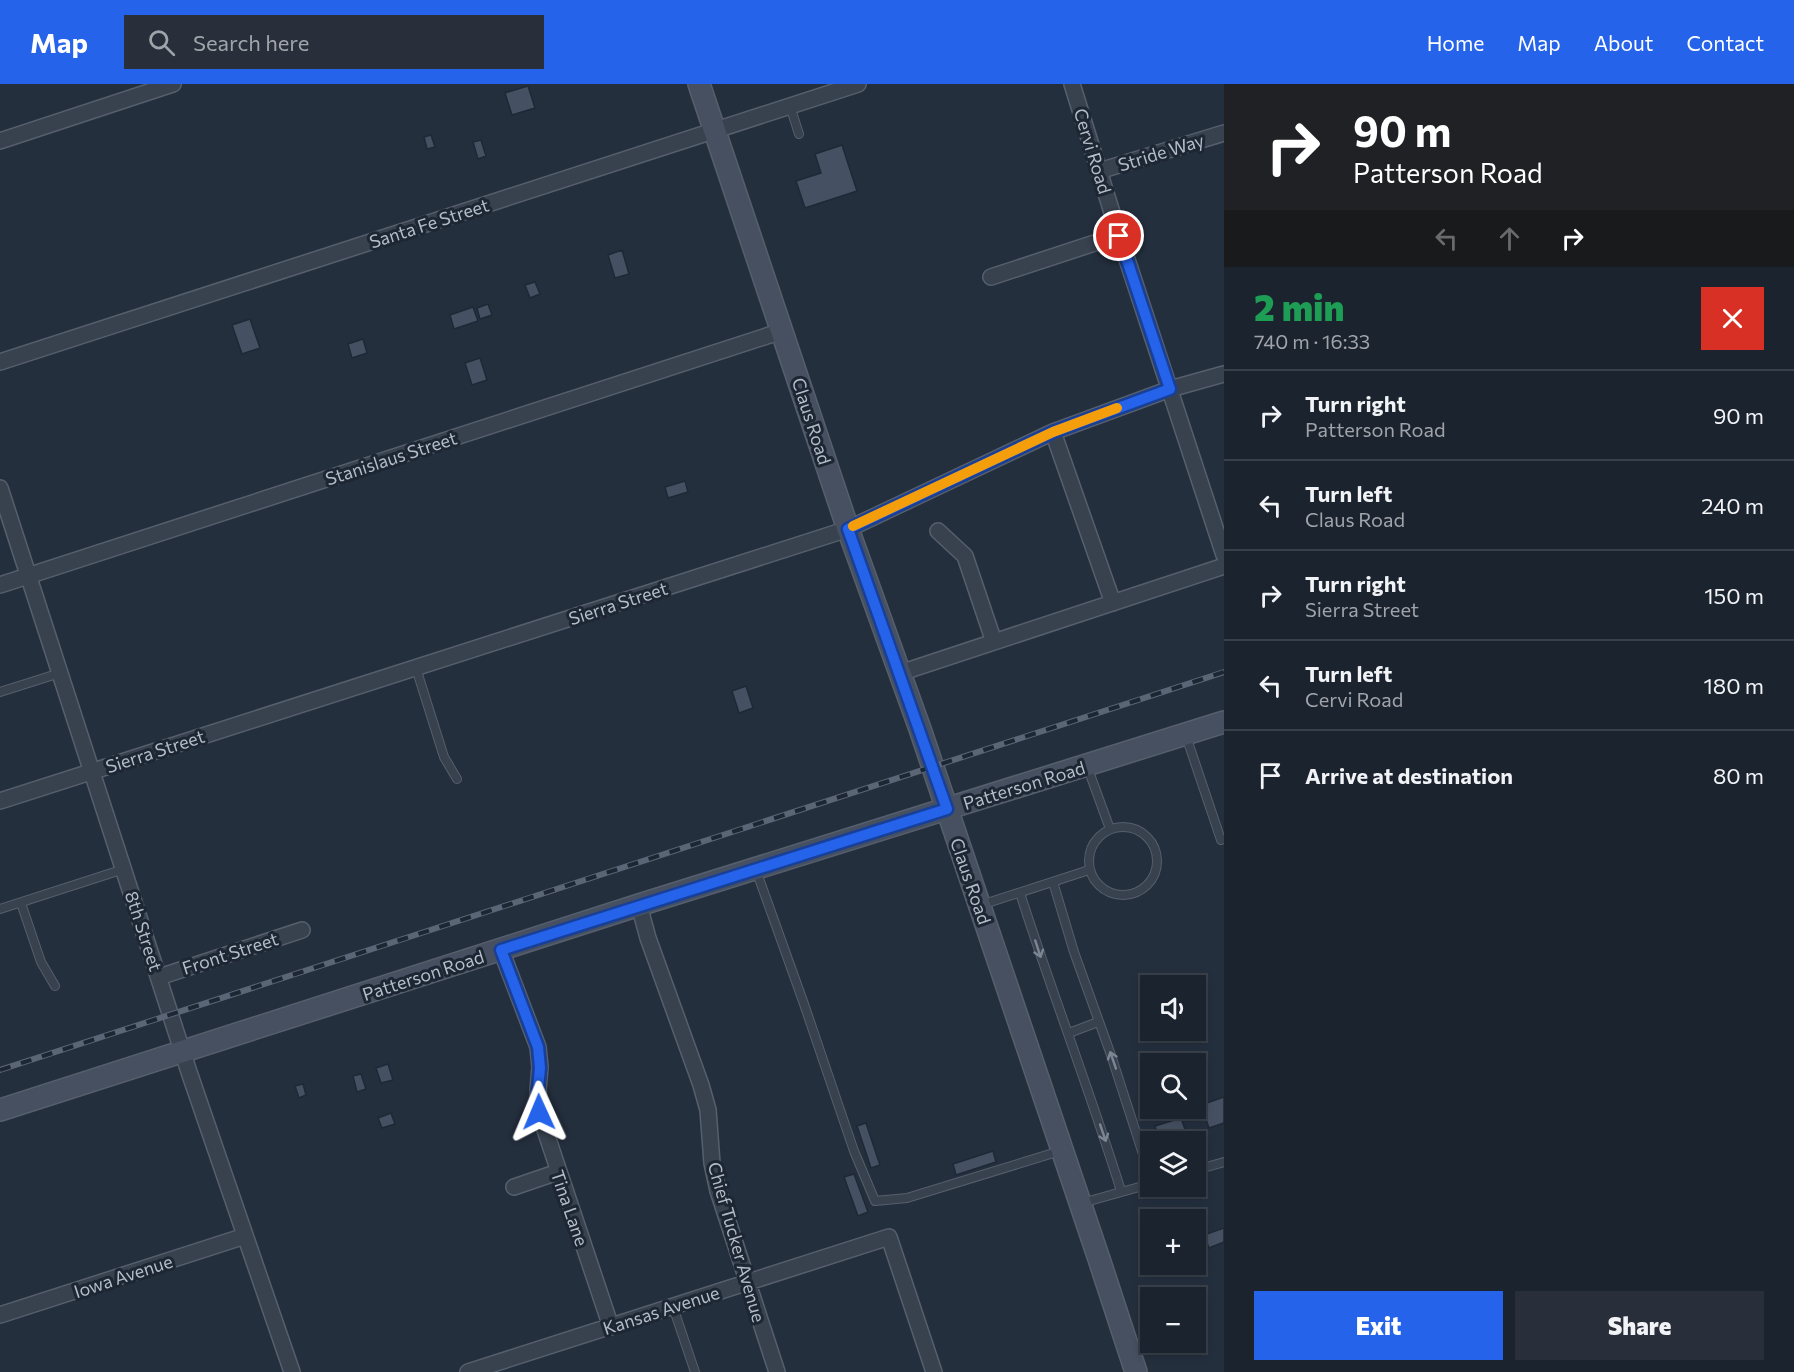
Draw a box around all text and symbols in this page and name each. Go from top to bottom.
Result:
search box [124,15,544,69]
text: Map [30,25,88,59]
icon: search [145,26,178,59]
text: Search here [193,29,309,56]
text: Home [1427,30,1484,55]
text: Map [1517,30,1561,55]
text: About [1594,30,1653,55]
text: Contact [1686,30,1764,55]
text: 90 m [1353,104,1452,156]
street label: Cervi Road [1070,106,1116,196]
icon: right [1254,108,1332,186]
street label: Stride Way [1115,128,1207,176]
text: Patterson Road [1353,156,1543,189]
street label: Santa Fe Street [367,193,491,253]
pin [1093,210,1144,261]
icon: arrive [1102,219,1135,252]
icon: left [1430,222,1463,255]
icon: ahead [1493,222,1526,255]
icon: right [1556,222,1589,255]
text: 2 min [1254,284,1344,328]
button: close [1701,287,1764,350]
text: 740 m · 16:33 [1254,329,1370,353]
street label: Claus Road [788,375,836,467]
text: Turn right [1305,390,1406,417]
icon: right [1254,399,1287,432]
text: 90 m [1713,402,1764,429]
text: Patterson Road [1305,417,1446,441]
street label: Stanislaus Street [323,426,459,490]
text: Turn left [1305,480,1392,507]
icon: left [1254,489,1287,522]
text: 240 m [1701,492,1764,519]
text: Claus Road [1305,507,1405,531]
text: Turn right [1305,570,1406,597]
street label: Sierra Street [566,577,670,629]
icon: right [1254,579,1287,612]
text: 150 m [1704,582,1764,609]
text: Sierra Street [1305,597,1419,621]
text: Turn left [1305,660,1392,687]
icon: left [1254,669,1287,702]
text: 180 m [1703,672,1764,699]
text: Cervi Road [1305,687,1403,711]
street label: Sierra Street [103,725,207,777]
street label: Patterson Road [960,756,1088,814]
icon: arrive [1254,759,1287,792]
text: Arrive at destination [1305,762,1513,789]
text: 80 m [1713,762,1764,789]
street label: Claus Road [946,835,996,927]
street label: 8th Street [121,888,167,974]
street label: Front Street [179,927,281,979]
one-way arrow [1033,939,1044,958]
street label: Patterson Road [359,945,487,1005]
map controls [1140,975,1206,1353]
button: sound [1140,975,1206,1041]
one-way arrow [1107,1051,1118,1070]
button: search [1140,1053,1206,1119]
position arrow [507,1080,571,1144]
one-way arrow [1098,1123,1109,1142]
button: layers [1140,1131,1206,1197]
street label: Chief Tucker Avenue [704,1159,770,1325]
street label: Tina Lane [547,1167,593,1249]
button: + [1140,1209,1206,1275]
street label: Iowa Avenue [71,1250,175,1302]
street label: Kansas Avenue [600,1281,722,1339]
button: − [1140,1287,1206,1353]
button: Exit [1254,1291,1503,1360]
button: Share [1515,1291,1764,1360]

